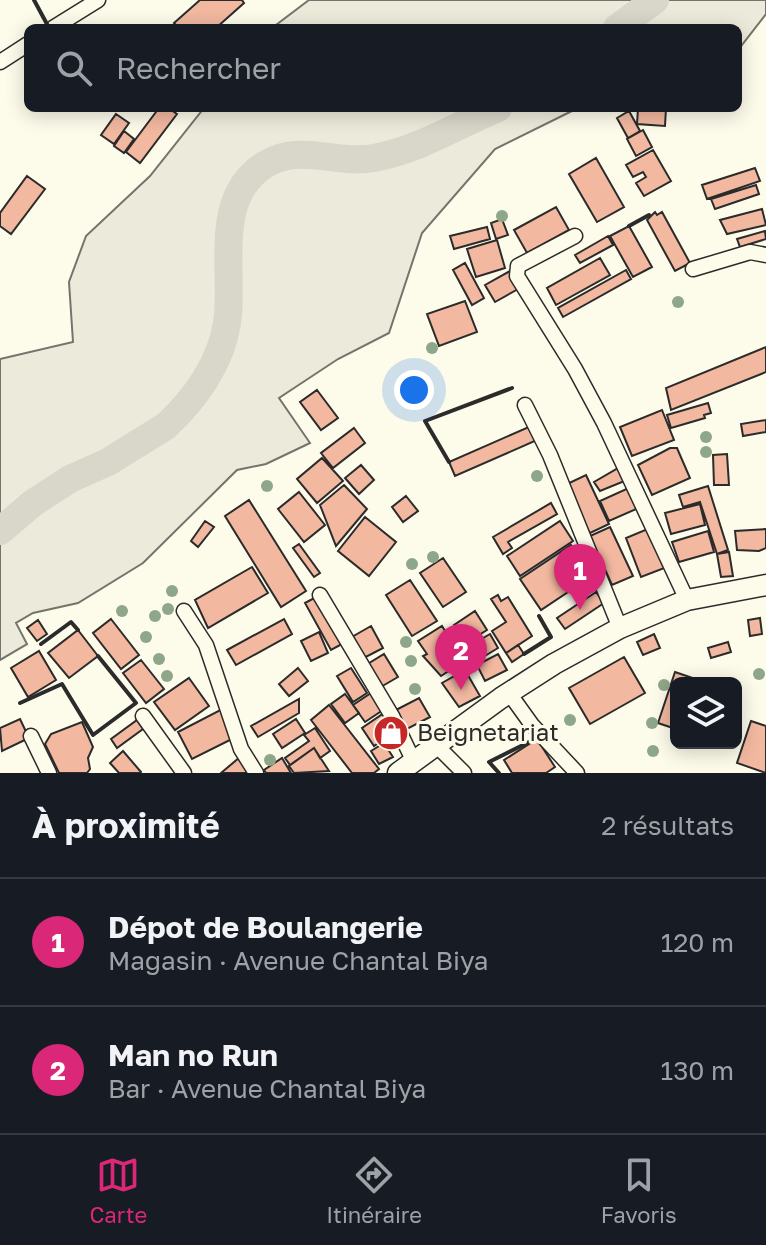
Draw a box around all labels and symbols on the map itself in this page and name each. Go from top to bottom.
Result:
your location [394,370,434,410]
pin: 1 [554,544,606,610]
pin: 2 [435,624,487,690]
shop icon: Beignetariat [372,714,410,752]
place label: Beignetariat [417,717,559,746]

